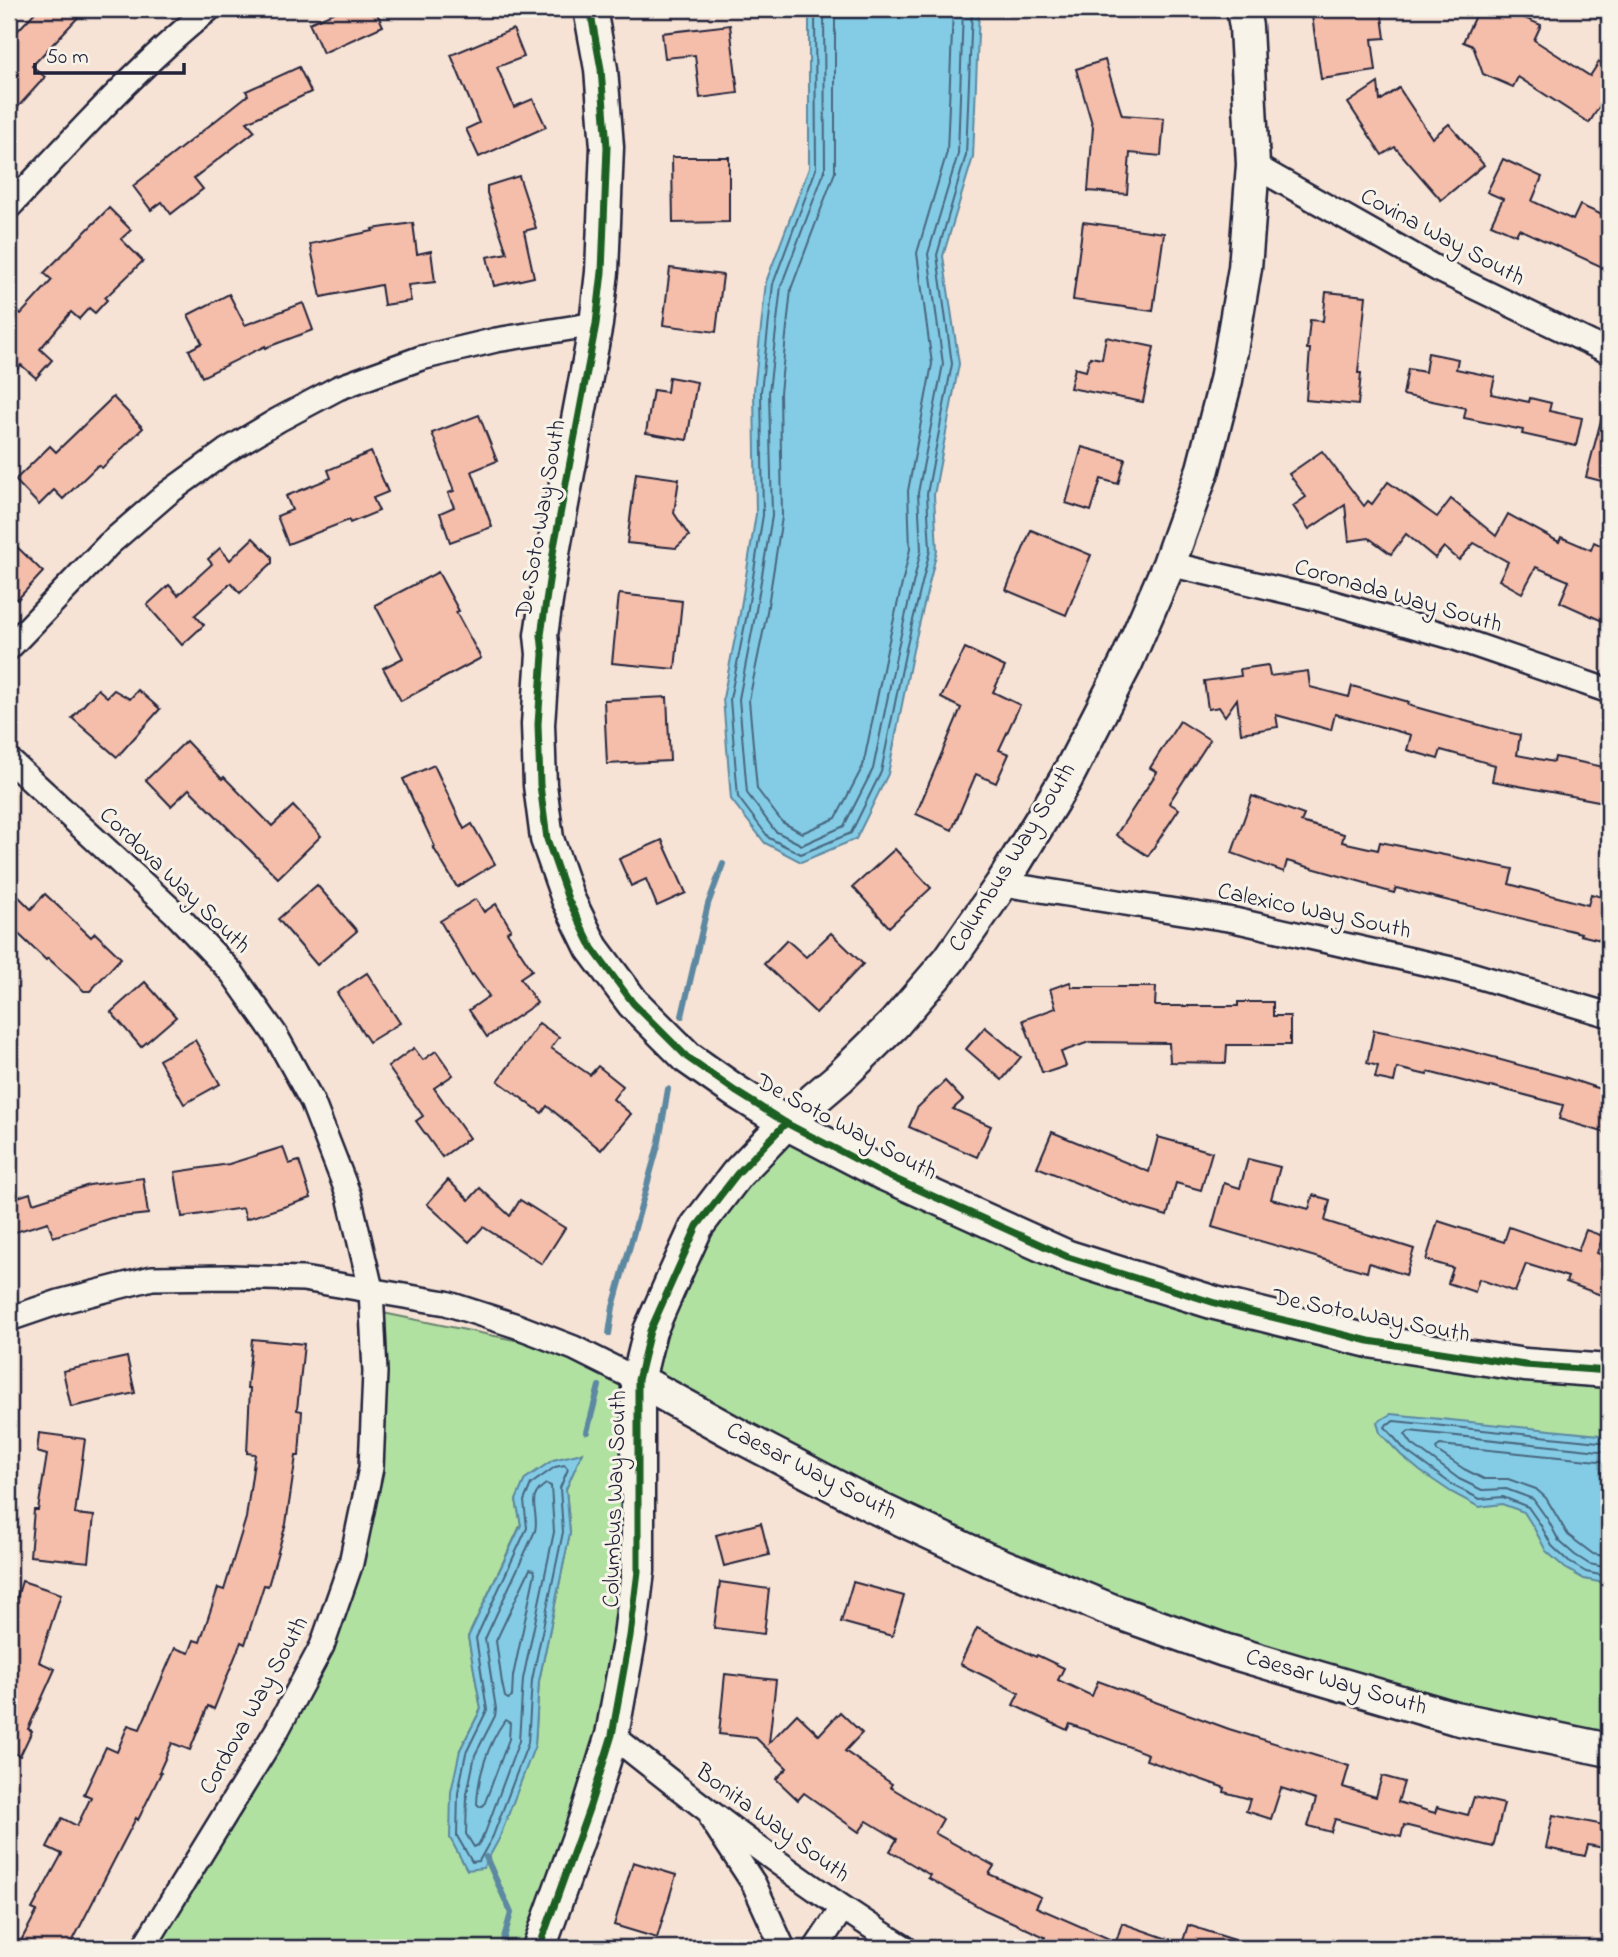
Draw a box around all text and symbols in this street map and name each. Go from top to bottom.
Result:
scale bar [35,32,184,76]
text: 50 m [46,43,89,73]
street label: Covina Way South [1353,180,1531,297]
street label: De Soto Way South [507,417,578,622]
street label: Coronada Way South [1290,551,1506,644]
street label: Columbus Way South [940,756,1086,960]
street label: Cordova Way South [90,799,258,963]
street label: Calexico Way South [1214,874,1414,951]
street label: De Soto Way South [748,1065,943,1191]
street label: De Soto Way South [1268,1280,1473,1354]
street label: Columbus Way South [595,1390,638,1608]
street label: Caesar Way South [719,1414,902,1531]
street label: Cordova Way South [191,1610,319,1802]
street label: Caesar Way South [1241,1640,1431,1727]
street label: Bonita Way South [686,1755,857,1893]

